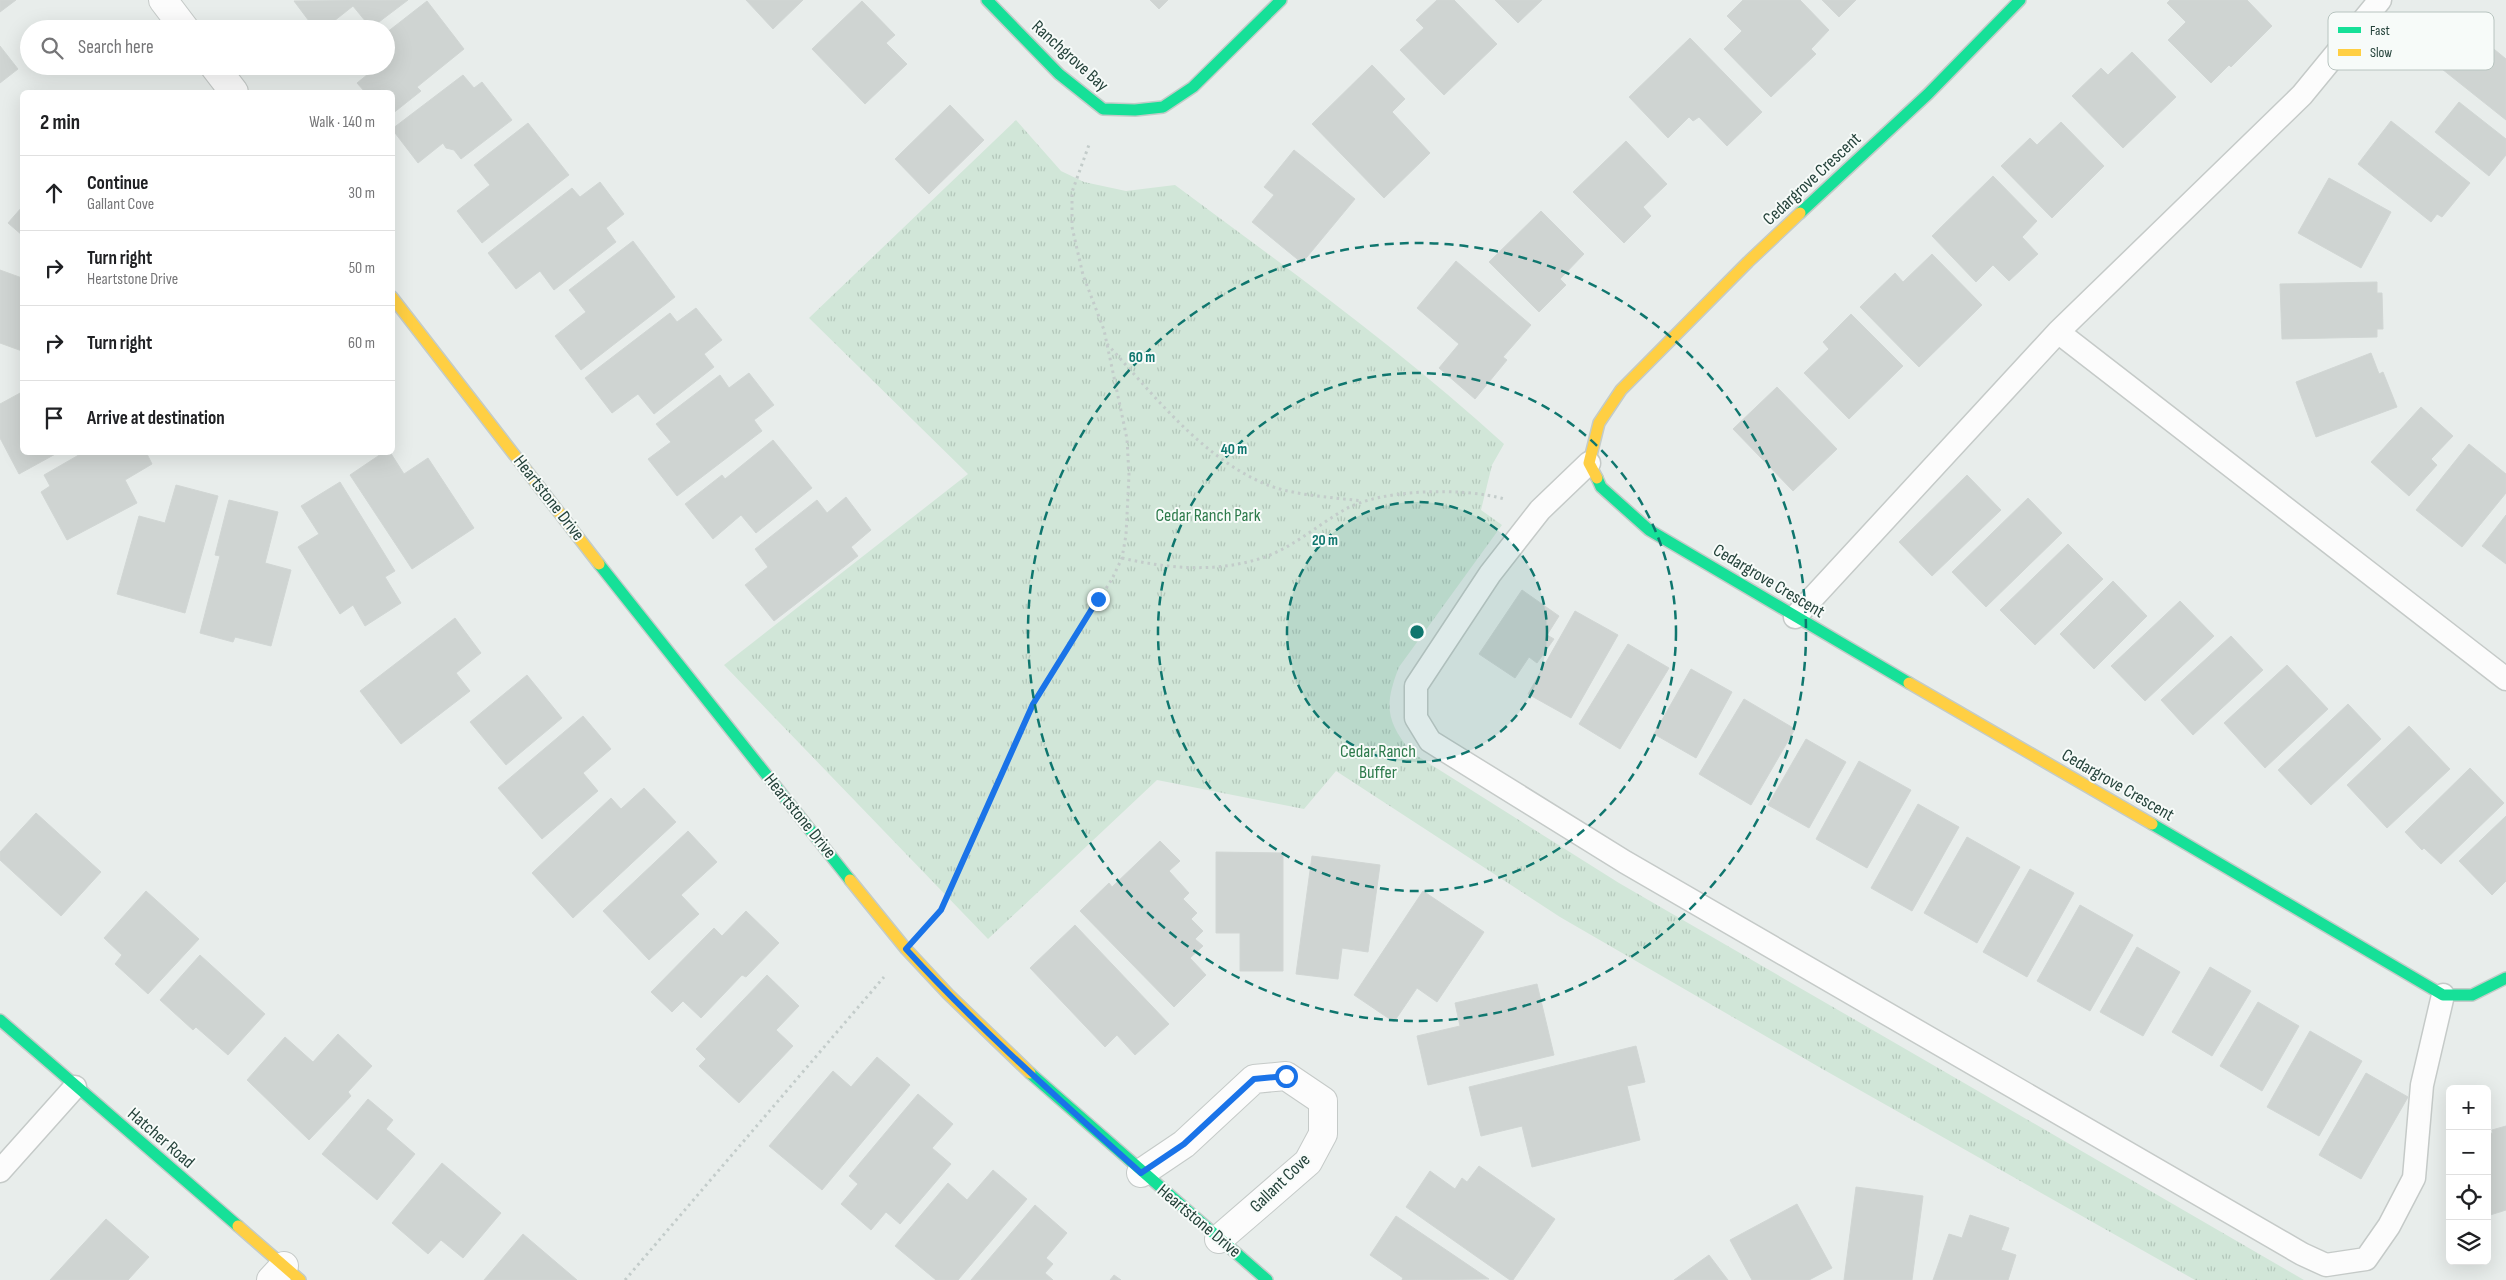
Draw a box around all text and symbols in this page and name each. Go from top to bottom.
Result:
legend [2328,12,2494,70]
street label: Ranchgrove Bay [1027,16,1113,96]
search box [20,20,395,75]
text: Fast [2370,22,2390,39]
icon: search [38,34,66,62]
text: Search here [78,36,154,59]
text: Slow [2370,44,2392,61]
text: 2 min [40,110,80,135]
text: Walk · 140 m [309,113,375,132]
street label: Cedargrove Crescent [1759,128,1866,230]
text: Continue [87,172,148,195]
icon: ahead [40,179,68,207]
text: 30 m [348,184,375,203]
text: Gallant Cove [87,195,154,214]
text: Turn right [87,247,152,270]
icon: right [40,254,68,282]
text: 50 m [349,259,375,278]
text: Heartstone Drive [87,270,178,289]
icon: right [40,329,68,357]
text: Turn right [87,332,152,355]
text: 60 m [348,334,375,353]
text: 60 m [1129,348,1155,367]
icon: arrive [40,404,68,432]
text: Arrive at destination [87,407,225,430]
text: 40 m [1221,440,1247,459]
street label: Heartstone Drive [509,451,589,545]
park label: Cedar Ranch Park [1155,505,1261,526]
text: 20 m [1312,531,1338,550]
street label: Cedargrove Crescent [1710,540,1829,623]
route end [1087,588,1110,611]
centre of rings [1408,623,1426,641]
park label: Cedar Ranch Buffer [1340,741,1416,783]
street label: Cedargrove Crescent [2058,744,2178,826]
street label: Heartstone Drive [760,770,840,862]
route start [1275,1065,1298,1088]
map controls [2446,1085,2491,1265]
button: + [2446,1085,2491,1130]
street label: Hatcher Road [123,1103,199,1173]
button: − [2446,1130,2491,1175]
street label: Gallant Cove [1246,1149,1314,1217]
button: locate [2446,1175,2491,1220]
street label: Heartstone Drive [1153,1180,1245,1262]
button: layers [2446,1220,2491,1265]

